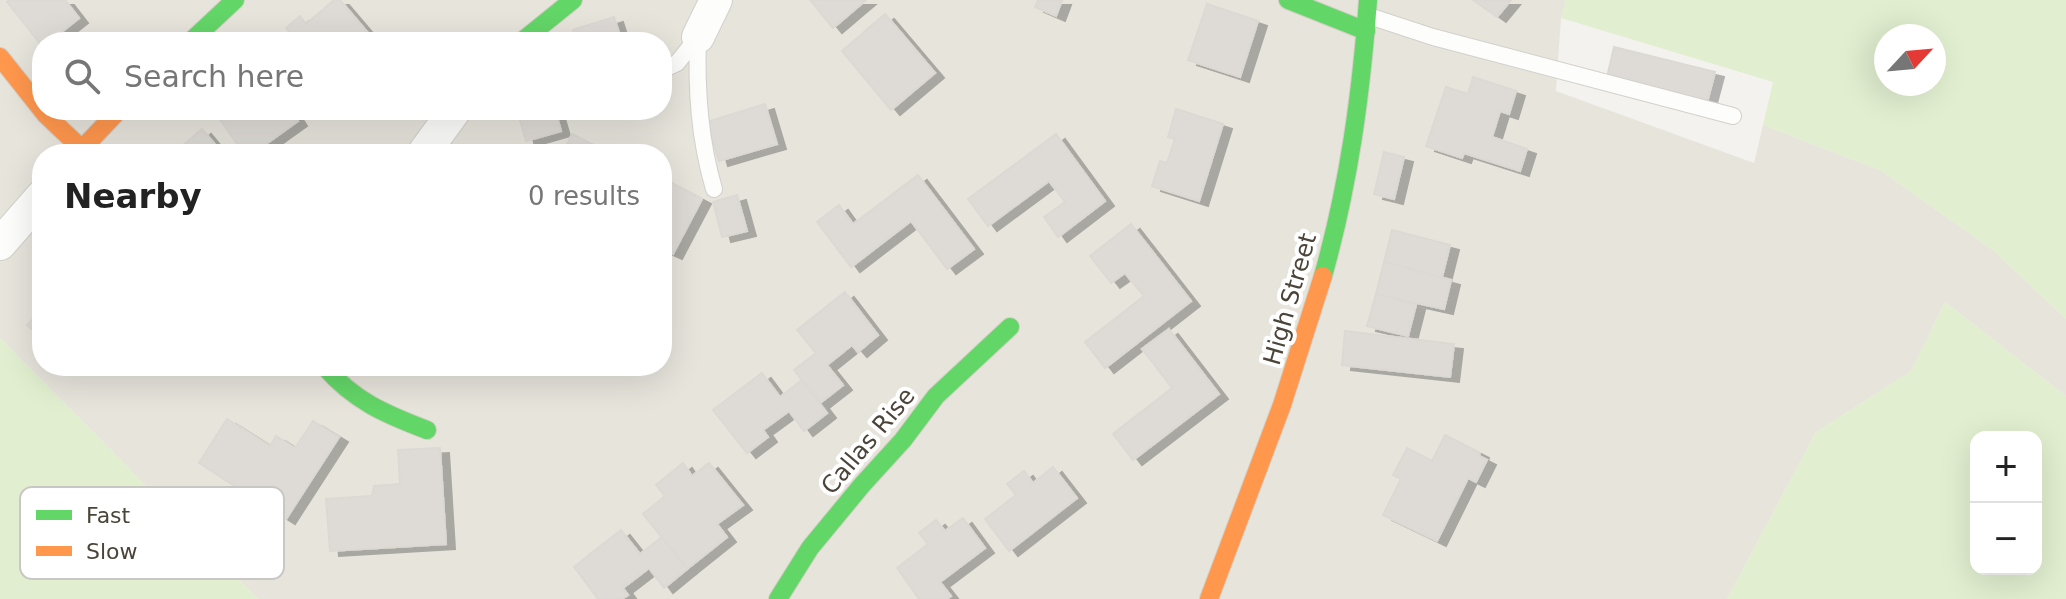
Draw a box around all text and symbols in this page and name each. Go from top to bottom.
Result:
north arrow [1874,24,1946,96]
search box [32,32,672,120]
icon: search [60,54,104,98]
text: Search here [124,59,304,94]
text: Nearby [64,176,202,216]
text: 0 results [528,181,640,211]
street label: High Street [1258,230,1322,368]
street label: Callas Rise [815,382,921,500]
map controls [1970,431,2042,575]
button: + [1970,431,2042,503]
legend [20,487,284,579]
text: Fast [86,503,131,528]
button: − [1970,503,2042,575]
text: Slow [86,539,138,564]

